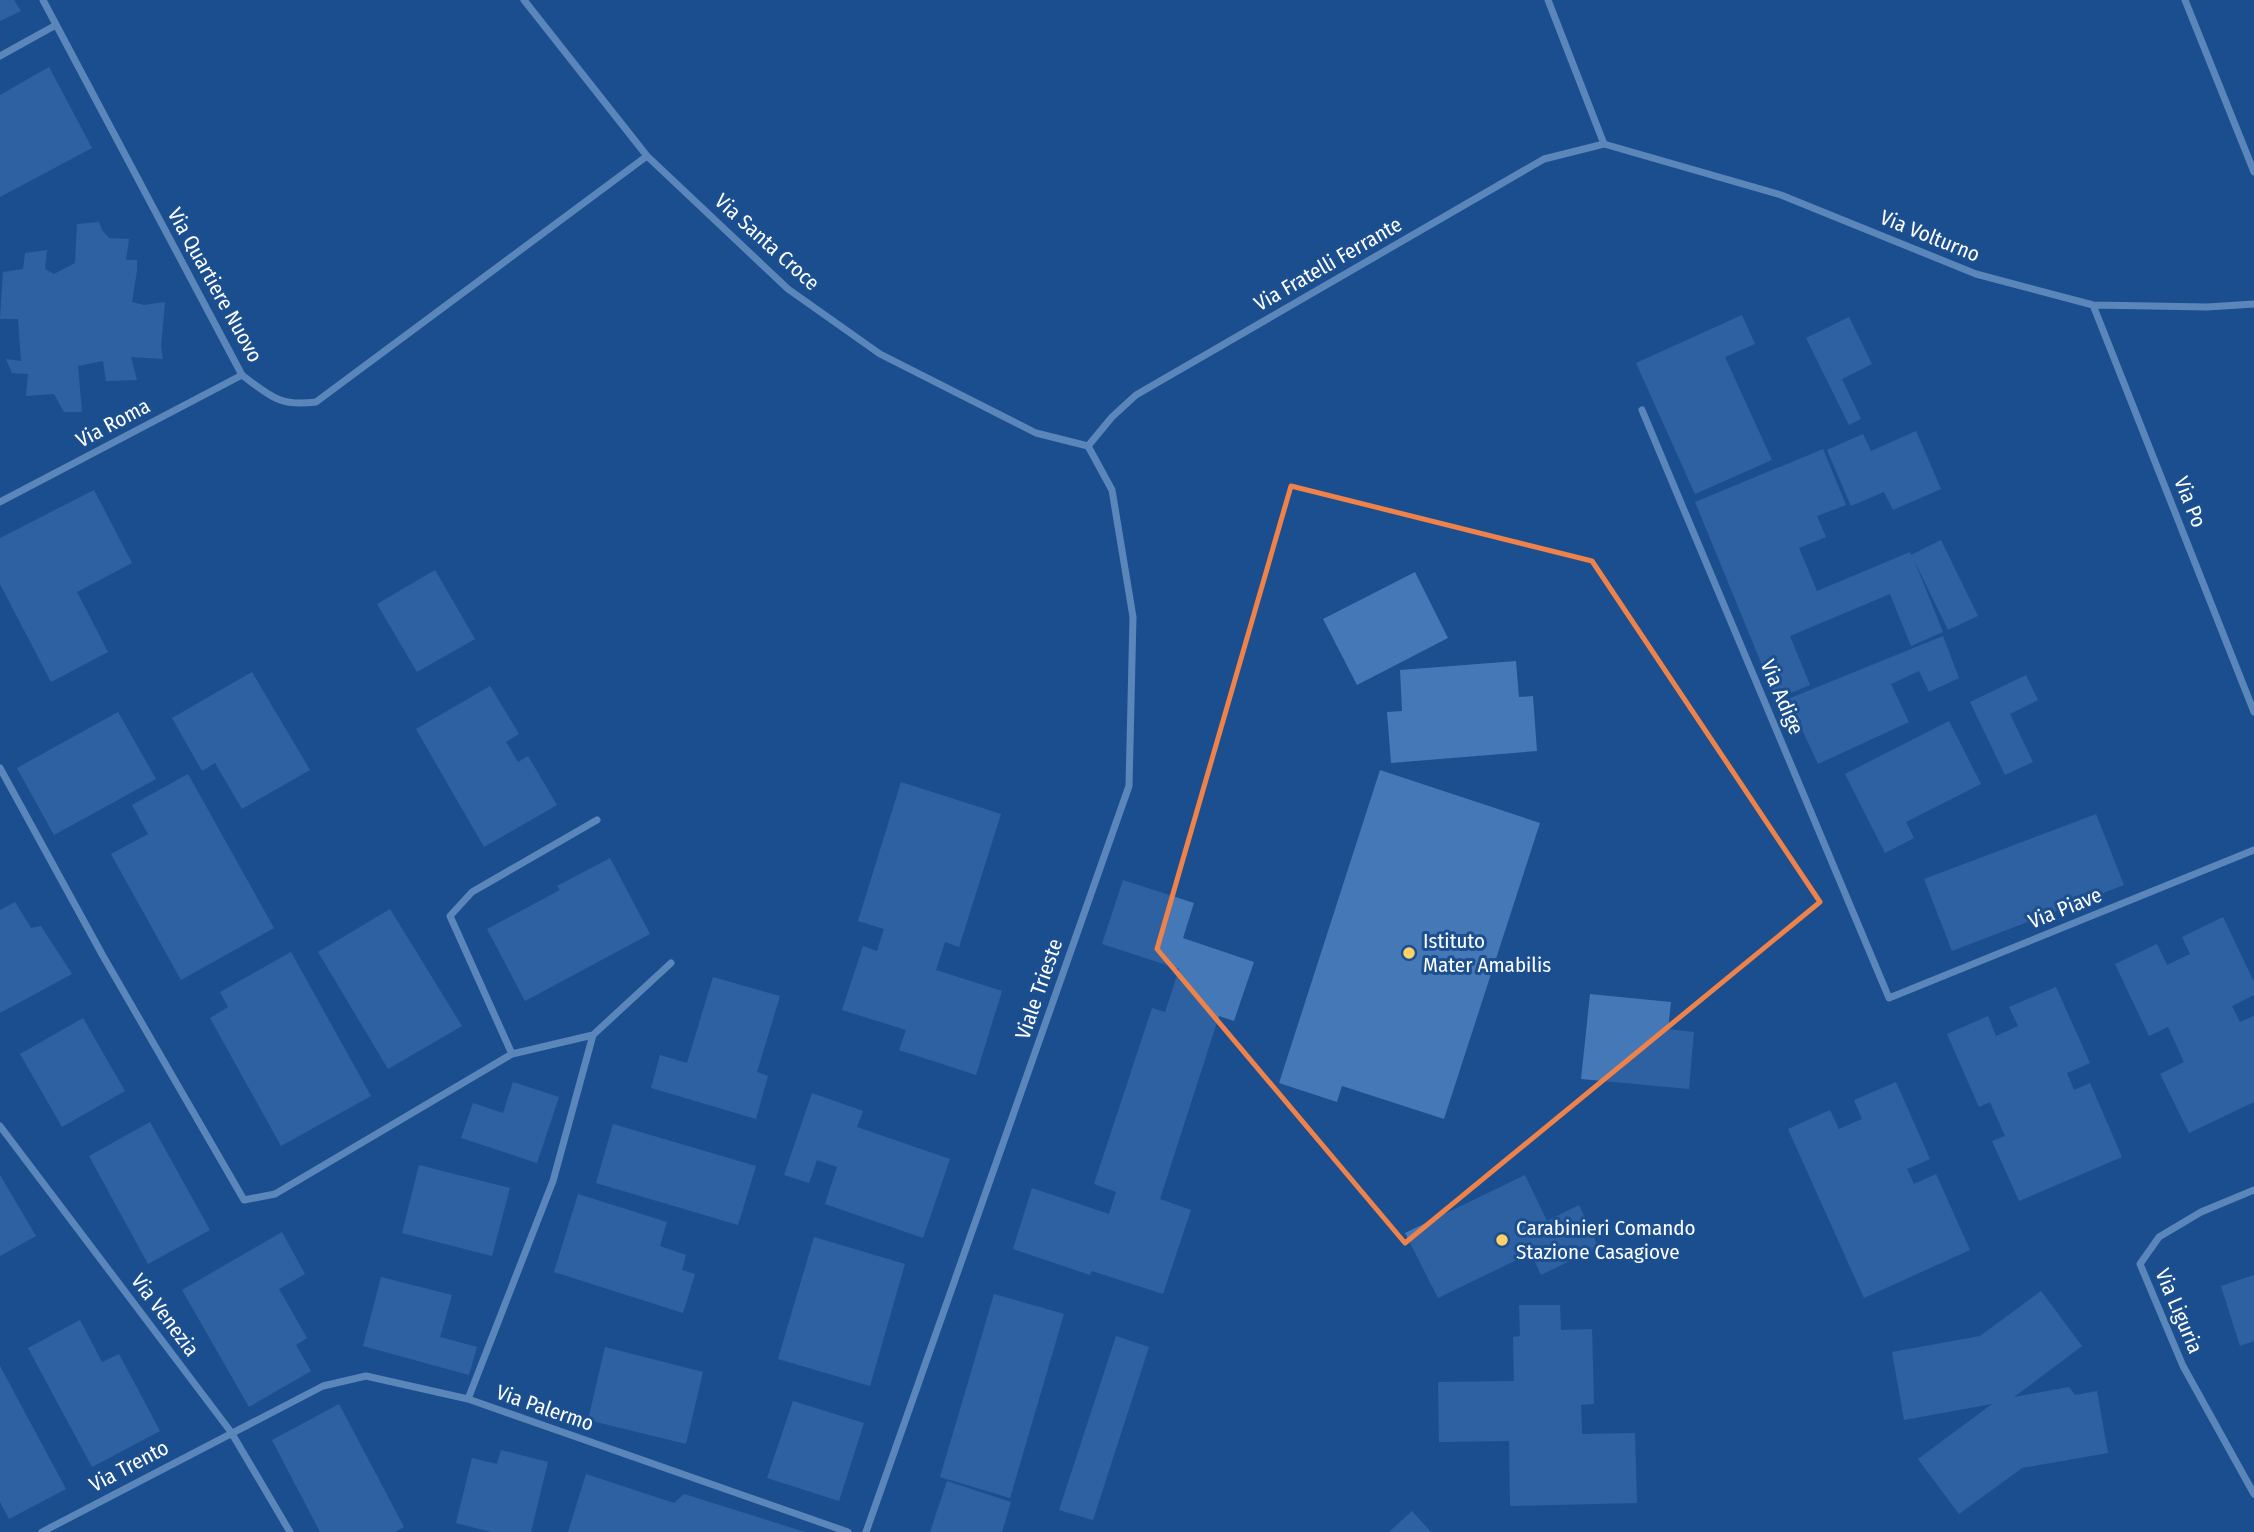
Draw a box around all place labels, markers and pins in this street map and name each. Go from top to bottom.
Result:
place label: Istituto Mater Amabilis [1423,928,1551,978]
marker: Istituto Mater Amabilis [1401,945,1417,961]
place label: Carabinieri Comando Stazione Casagiove [1516,1215,1696,1265]
marker: Carabinieri Comando Stazione Casagiove [1494,1232,1510,1248]

